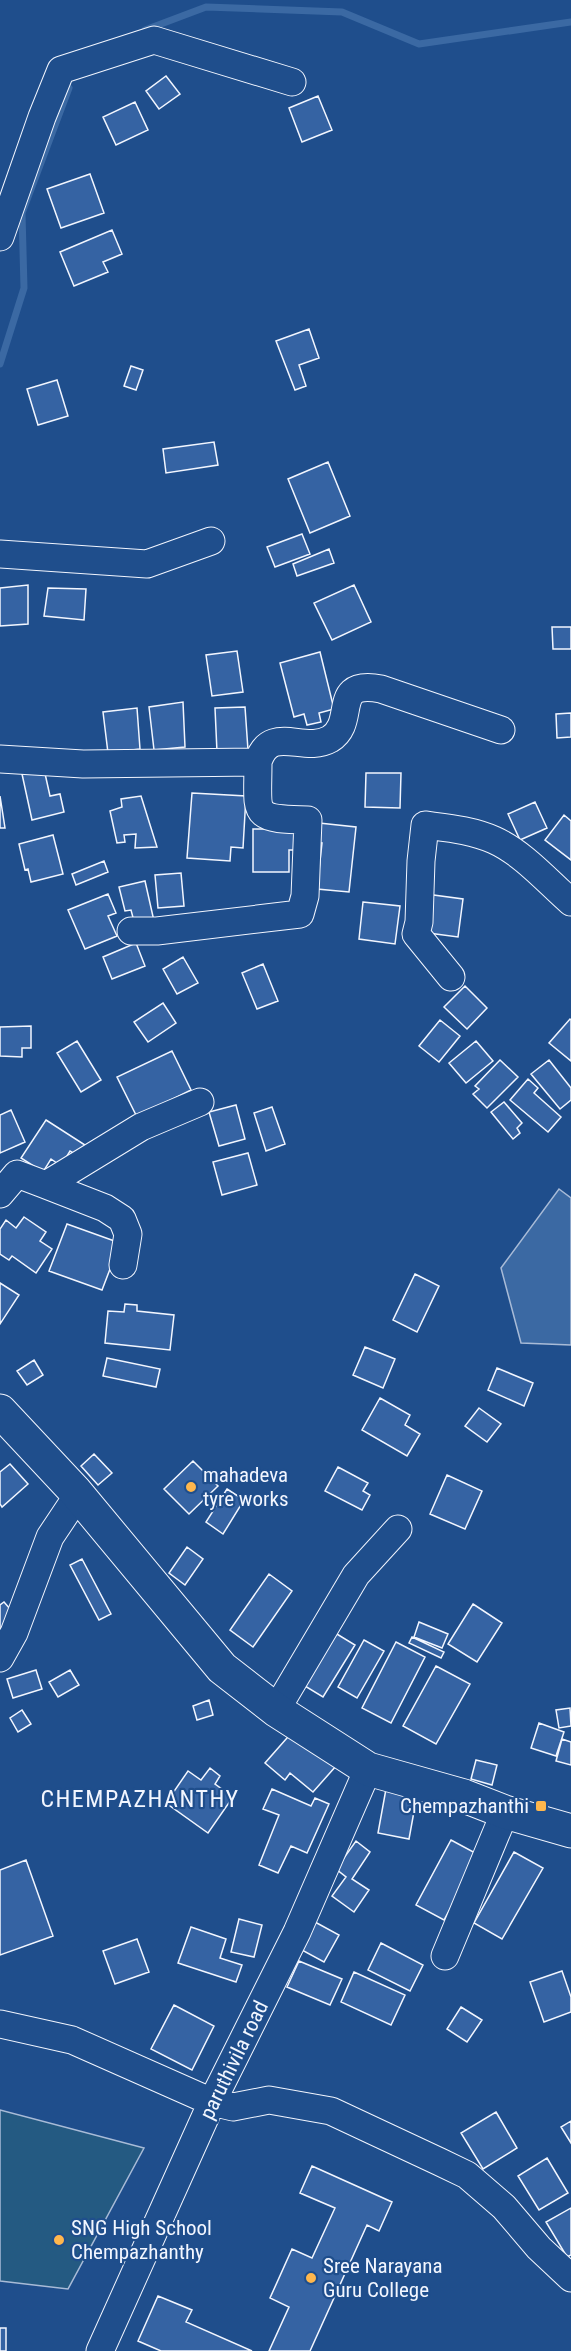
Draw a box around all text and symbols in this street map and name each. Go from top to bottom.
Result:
place label: mahadeva tyre works [203,1463,288,1511]
marker: mahadeva tyre works [184,1480,198,1494]
district label: CHEMPAZHANTHY [40,1785,240,1813]
place label: Chempazhanthi [400,1794,529,1818]
marker: Chempazhanthi [534,1799,548,1813]
street label: paruthivila road [195,1997,273,2123]
place label: SNG High School Chempazhanthy [71,2216,212,2264]
marker: SNG High School Chempazhanthy [52,2233,66,2247]
place label: Sree Narayana Guru College [323,2254,442,2302]
marker: Sree Narayana Guru College [304,2271,318,2285]

